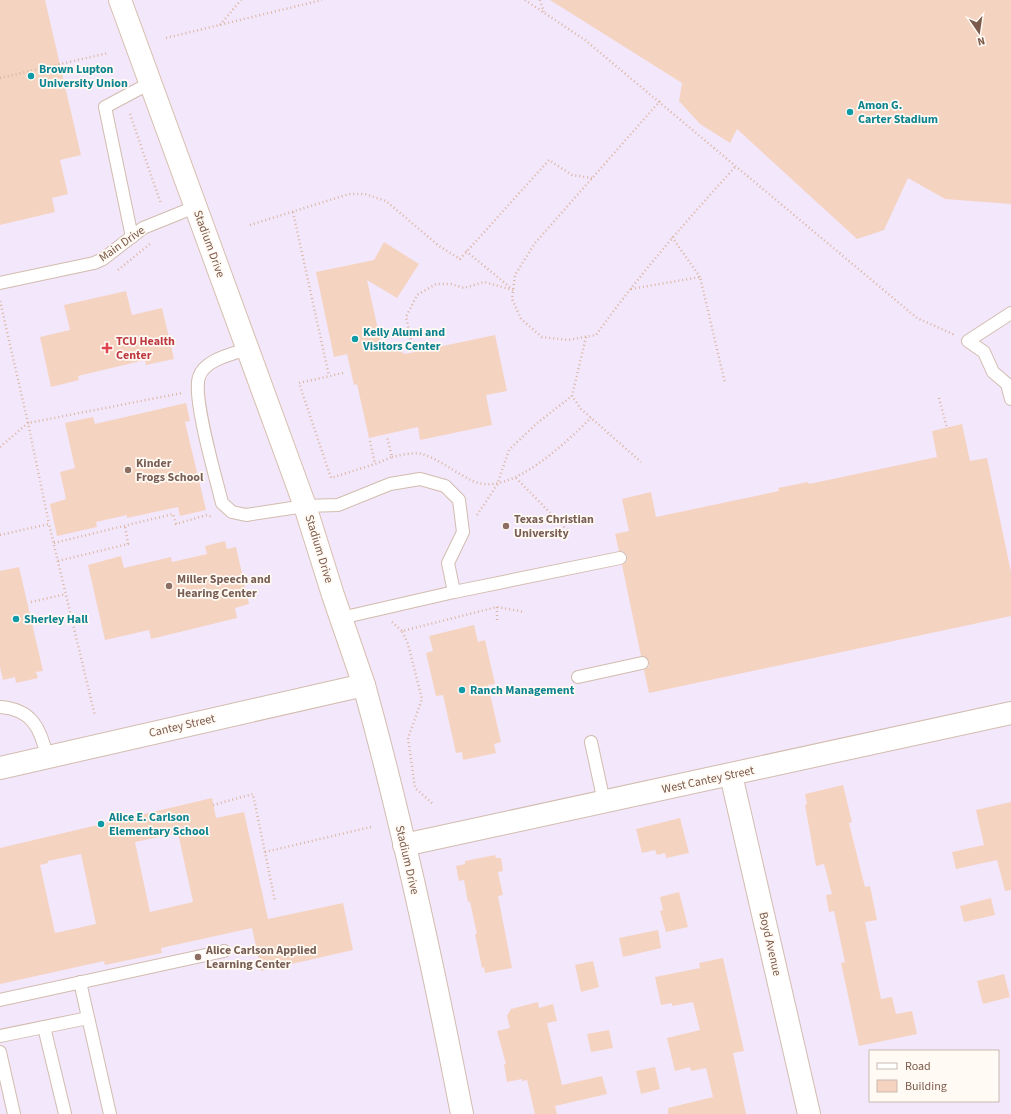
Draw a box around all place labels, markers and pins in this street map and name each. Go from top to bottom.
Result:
place label: Brown Lupton University Union [39,61,128,92]
marker: Brown Lupton University Union [26,71,36,81]
place label: Amon G. Carter Stadium [857,97,938,128]
marker: Amon G. Carter Stadium [845,107,855,117]
place label: Kelly Alumi and Visitors Center [362,324,445,355]
place label: TCU Health Center [116,333,175,364]
marker: Kelly Alumi and Visitors Center [350,334,360,344]
marker: TCU Health Center [101,342,113,354]
place label: Kinder Frogs School [136,455,204,486]
marker: Kinder Frogs School [123,465,133,475]
place label: Texas Christian University [514,511,594,542]
marker: Texas Christian University [501,521,511,531]
place label: Miller Speech and Hearing Center [177,571,271,602]
marker: Miller Speech and Hearing Center [164,581,174,591]
place label: Sherley Hall [24,611,89,628]
marker: Sherley Hall [11,614,21,624]
place label: Ranch Management [470,682,575,699]
marker: Ranch Management [457,685,467,695]
place label: Alice E. Carlson Elementary School [108,809,209,840]
marker: Alice E. Carlson Elementary School [96,819,106,829]
place label: Alice Carlson Applied Learning Center [205,942,317,973]
marker: Alice Carlson Applied Learning Center [193,952,203,962]

